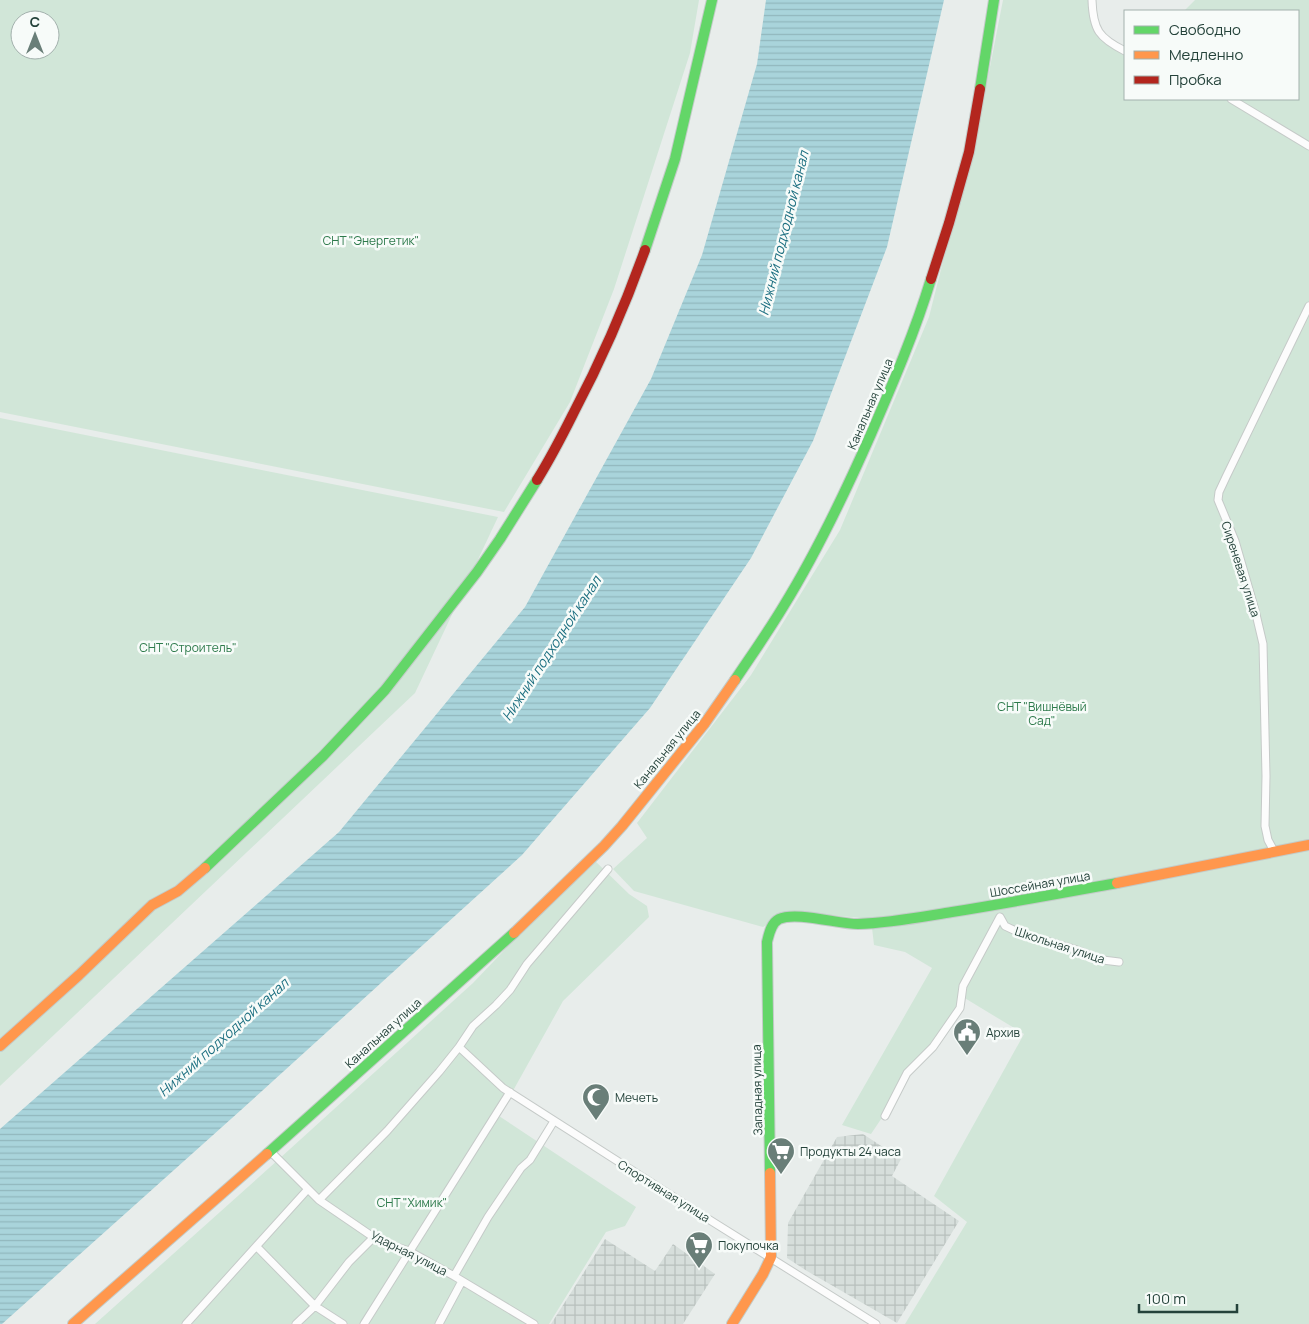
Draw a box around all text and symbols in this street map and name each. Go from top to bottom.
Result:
north arrow [10,10,60,60]
legend [1124,10,1299,100]
text: С [30,12,40,31]
text: Свободно [1169,19,1241,40]
text: Медленно [1169,44,1243,65]
text: Пробка [1169,69,1222,90]
water label: Нижний подходной канал [753,148,813,317]
park label: СНТ "Энергетик" [323,232,419,249]
street label: Канальная улица [843,356,897,452]
street label: Сиреневая улица [1218,519,1264,619]
water label: Нижний подходной канал [497,571,605,724]
park label: СНТ "Строитель" [139,639,237,656]
park label: СНТ "Вишнёвый Сад" [997,698,1087,729]
street label: Канальная улица [630,706,704,792]
street label: Шоссейная улица [988,867,1092,901]
street label: Школьная улица [1013,922,1107,968]
water label: Нижний подходной канал [154,973,293,1101]
street label: Канальная улица [341,994,425,1072]
public building icon: Архив [952,1017,982,1056]
place label: Архив [986,1024,1021,1041]
street label: Западная улица [748,1044,766,1136]
mosque icon: Мечеть [581,1082,611,1121]
place label: Мечеть [615,1089,658,1106]
supermarket icon: Продукты 24 часа [766,1136,796,1175]
place label: Продукты 24 часа [800,1143,901,1160]
street label: Спортивная улица [615,1156,713,1226]
park label: СНТ "Химик" [377,1194,447,1211]
street label: Ударная улица [368,1226,450,1280]
supermarket icon: Покупочка [684,1230,714,1269]
place label: Покупочка [718,1237,779,1254]
scale bar [1139,1282,1236,1314]
text: 100 m [1146,1288,1186,1309]

